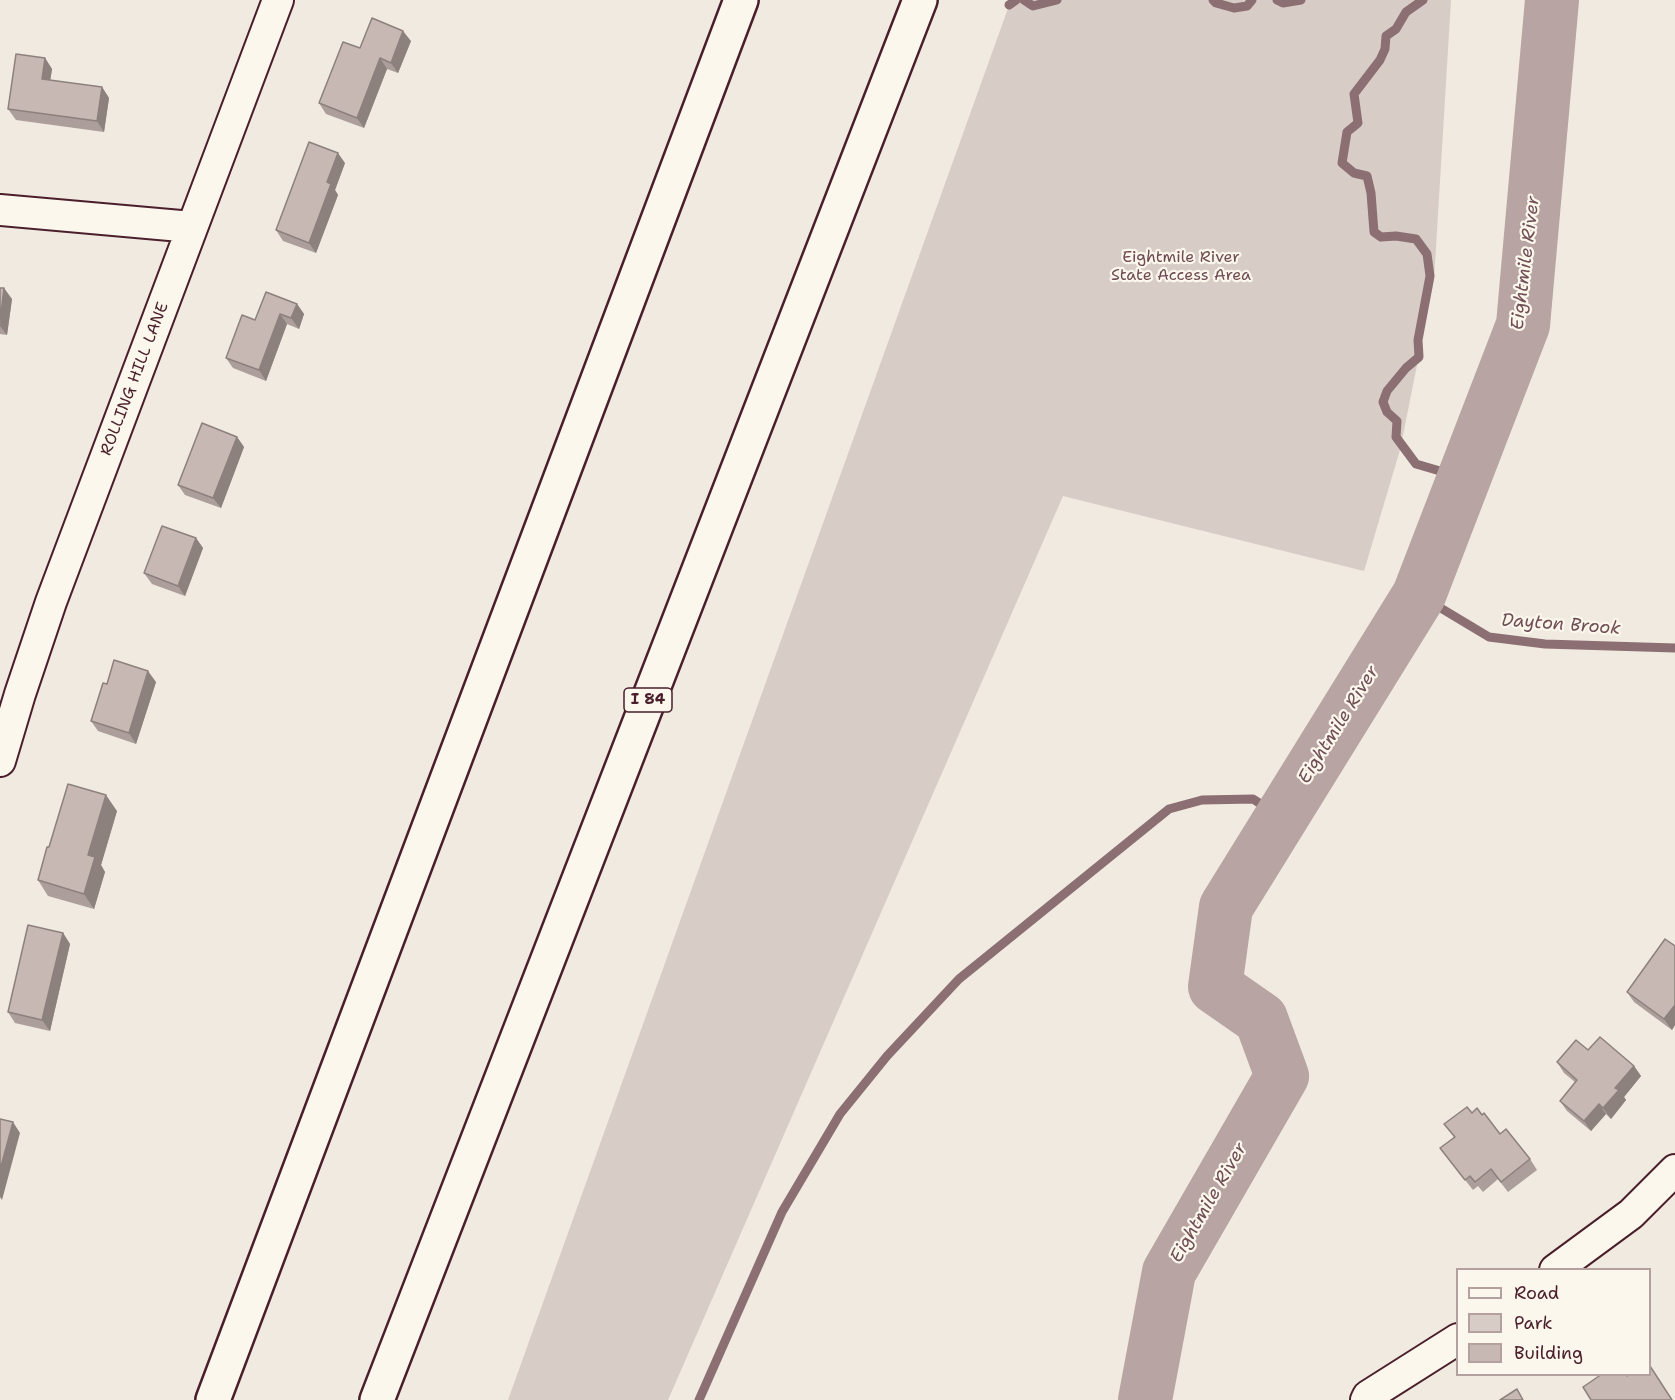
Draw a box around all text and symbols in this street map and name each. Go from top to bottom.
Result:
water label: Eightmile River [1507,195,1545,331]
park label: Eightmile River State Access Area [1111,248,1251,286]
street label: ROLLING HILL LANE [97,300,173,458]
water label: Dayton Brook [1501,610,1621,640]
water label: Eightmile River [1294,662,1384,788]
road number: I 84 [624,688,672,712]
water label: Eightmile River [1166,1139,1252,1267]
legend [1456,1268,1651,1376]
text: Road [1514,1281,1559,1305]
text: Park [1514,1311,1553,1335]
text: Building [1514,1341,1583,1365]

